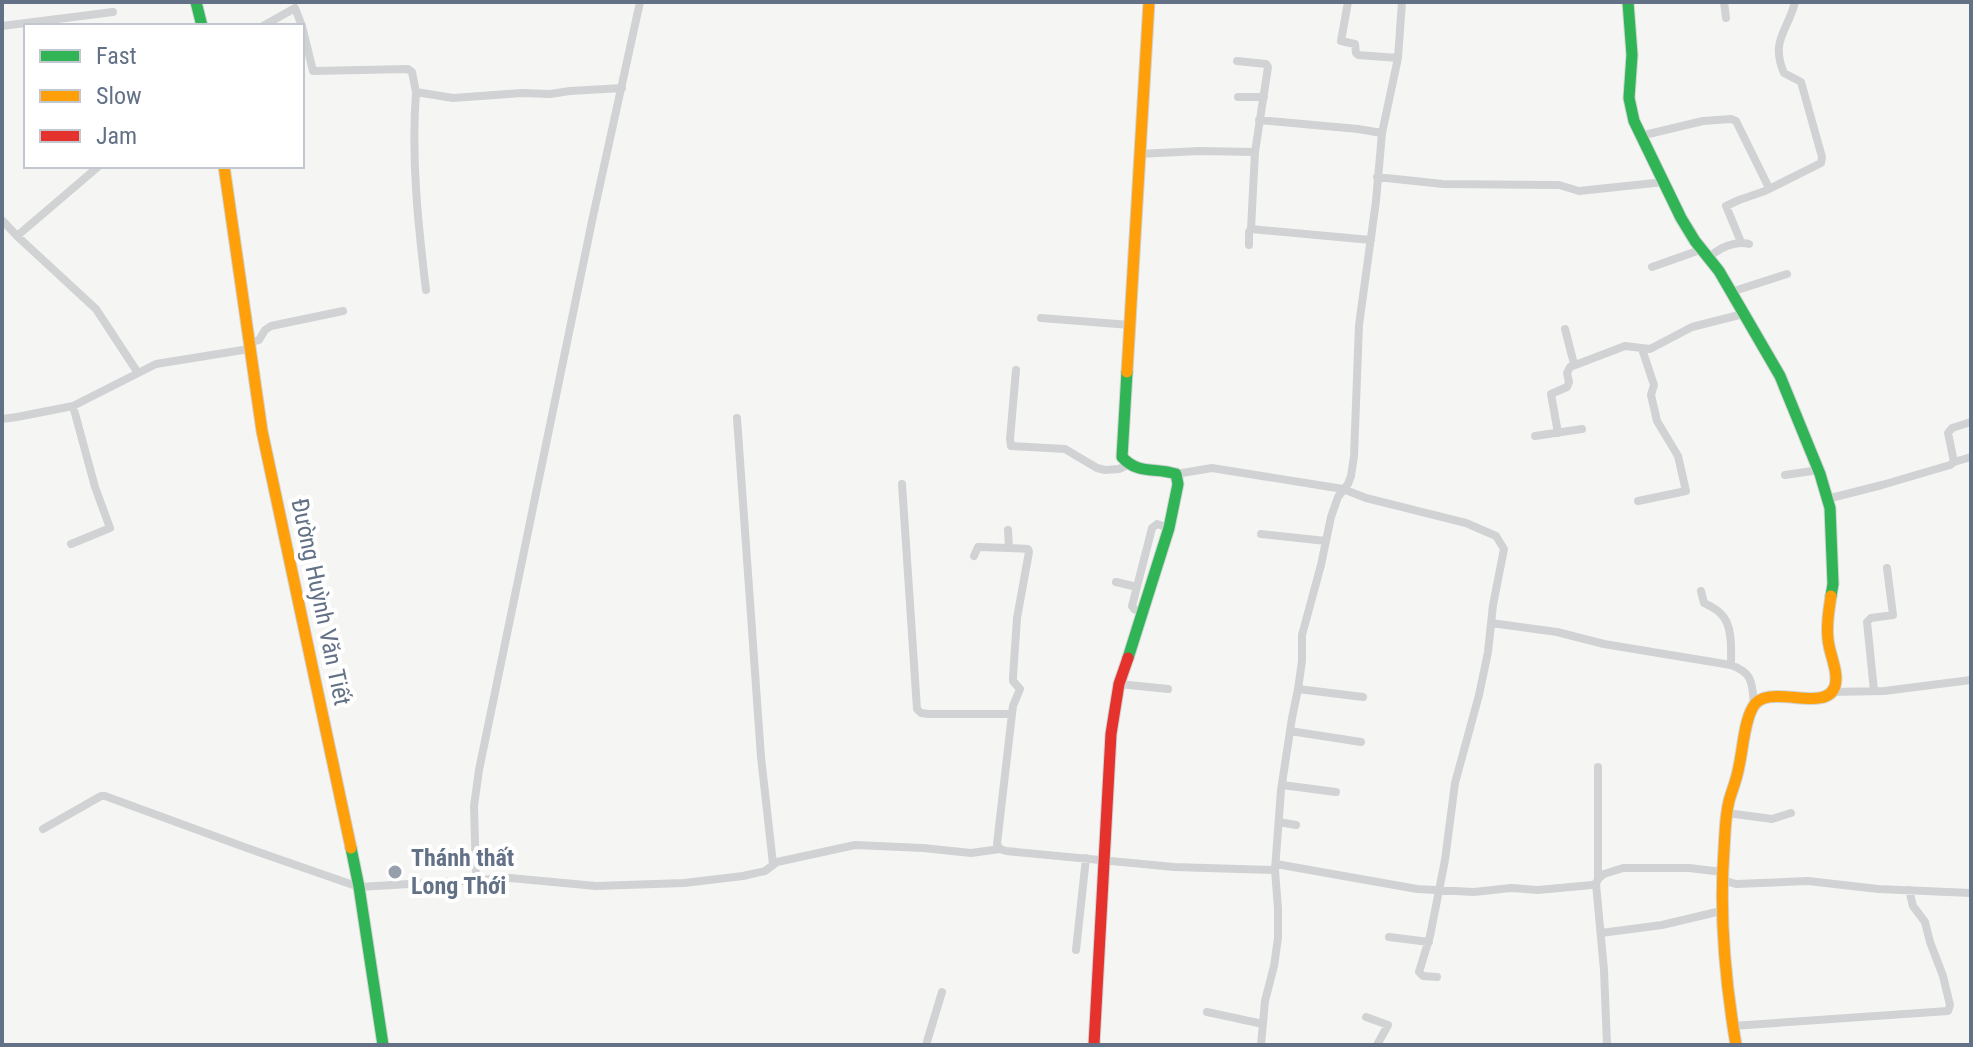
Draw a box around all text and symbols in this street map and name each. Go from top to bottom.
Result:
legend [24,24,304,168]
text: Fast [96,42,137,70]
text: Slow [96,82,142,110]
text: Jam [96,122,137,150]
street label: Đường Huỳnh Văn Tiết [285,496,357,708]
place label: Thánh thất Long Thới [411,844,514,900]
marker: Thánh thất Long Thới [386,863,404,881]

